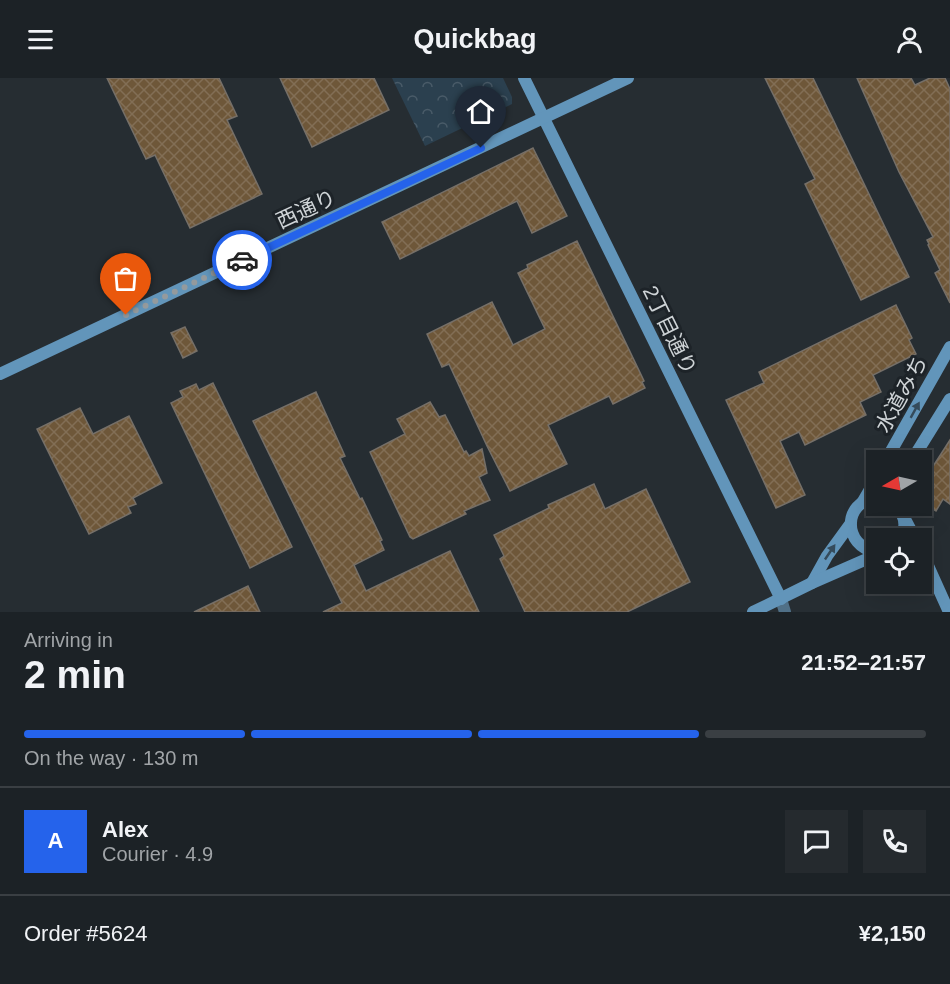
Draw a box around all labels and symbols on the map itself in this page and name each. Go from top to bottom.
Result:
pin [455,86,506,148]
street label: 西通り [273,185,339,233]
courier [212,230,272,290]
pin [100,253,151,315]
street label: 2丁目通り [639,282,701,378]
street label: 水道みち [871,352,931,436]
one-way arrow [910,401,920,418]
north arrow [866,450,932,516]
one-way arrow [824,544,835,560]

